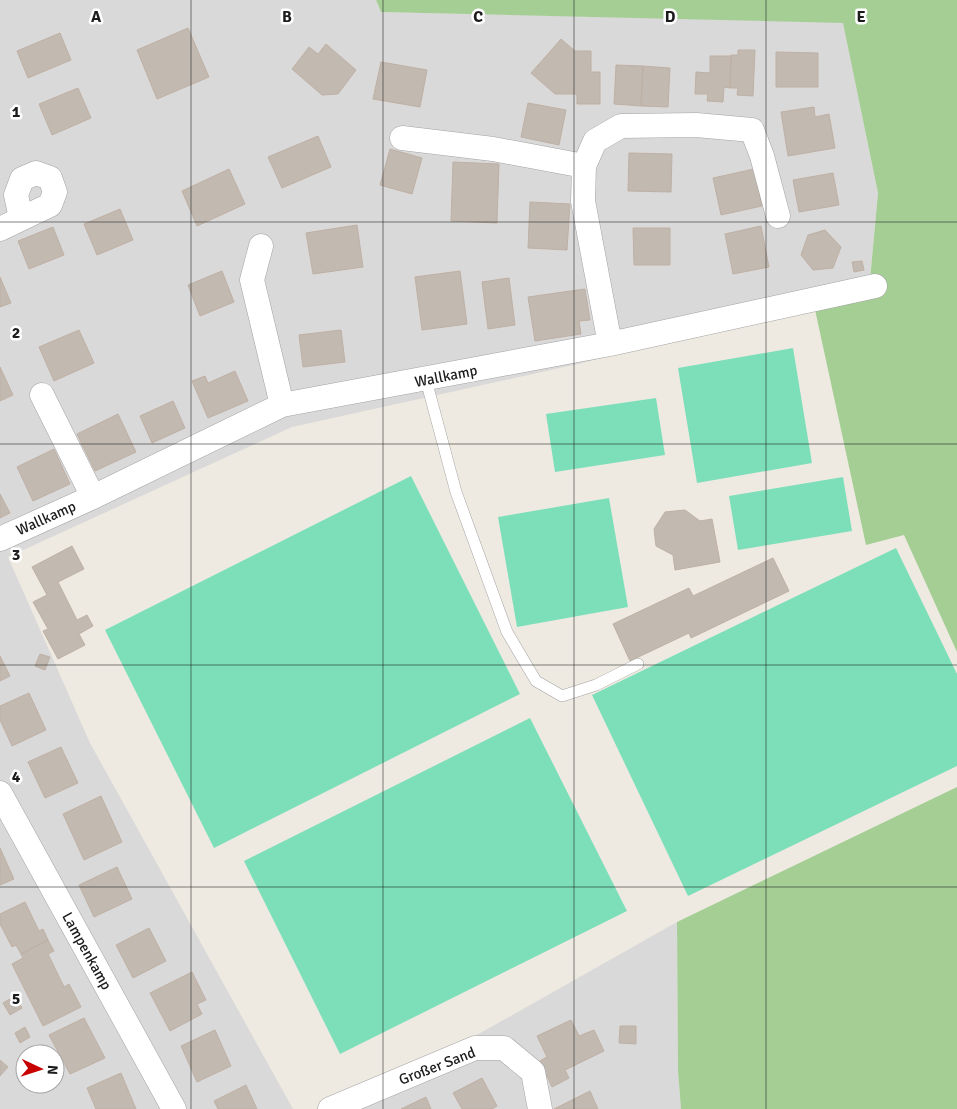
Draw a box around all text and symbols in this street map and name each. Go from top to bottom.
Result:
text: A [91,7,102,27]
text: B [282,7,292,27]
text: C [473,7,483,27]
text: D [665,7,676,27]
text: E [856,7,866,27]
text: 1 [12,102,21,122]
text: 2 [12,323,20,343]
street label: Wallkamp [413,361,479,391]
street label: Wallkamp [13,497,79,539]
text: 3 [12,545,20,565]
text: 4 [12,767,21,787]
street label: Lampenkamp [58,909,116,993]
text: 5 [12,989,20,1009]
street label: Großer Sand [396,1043,478,1089]
north arrow [15,1044,65,1094]
text: N [44,1064,61,1075]

